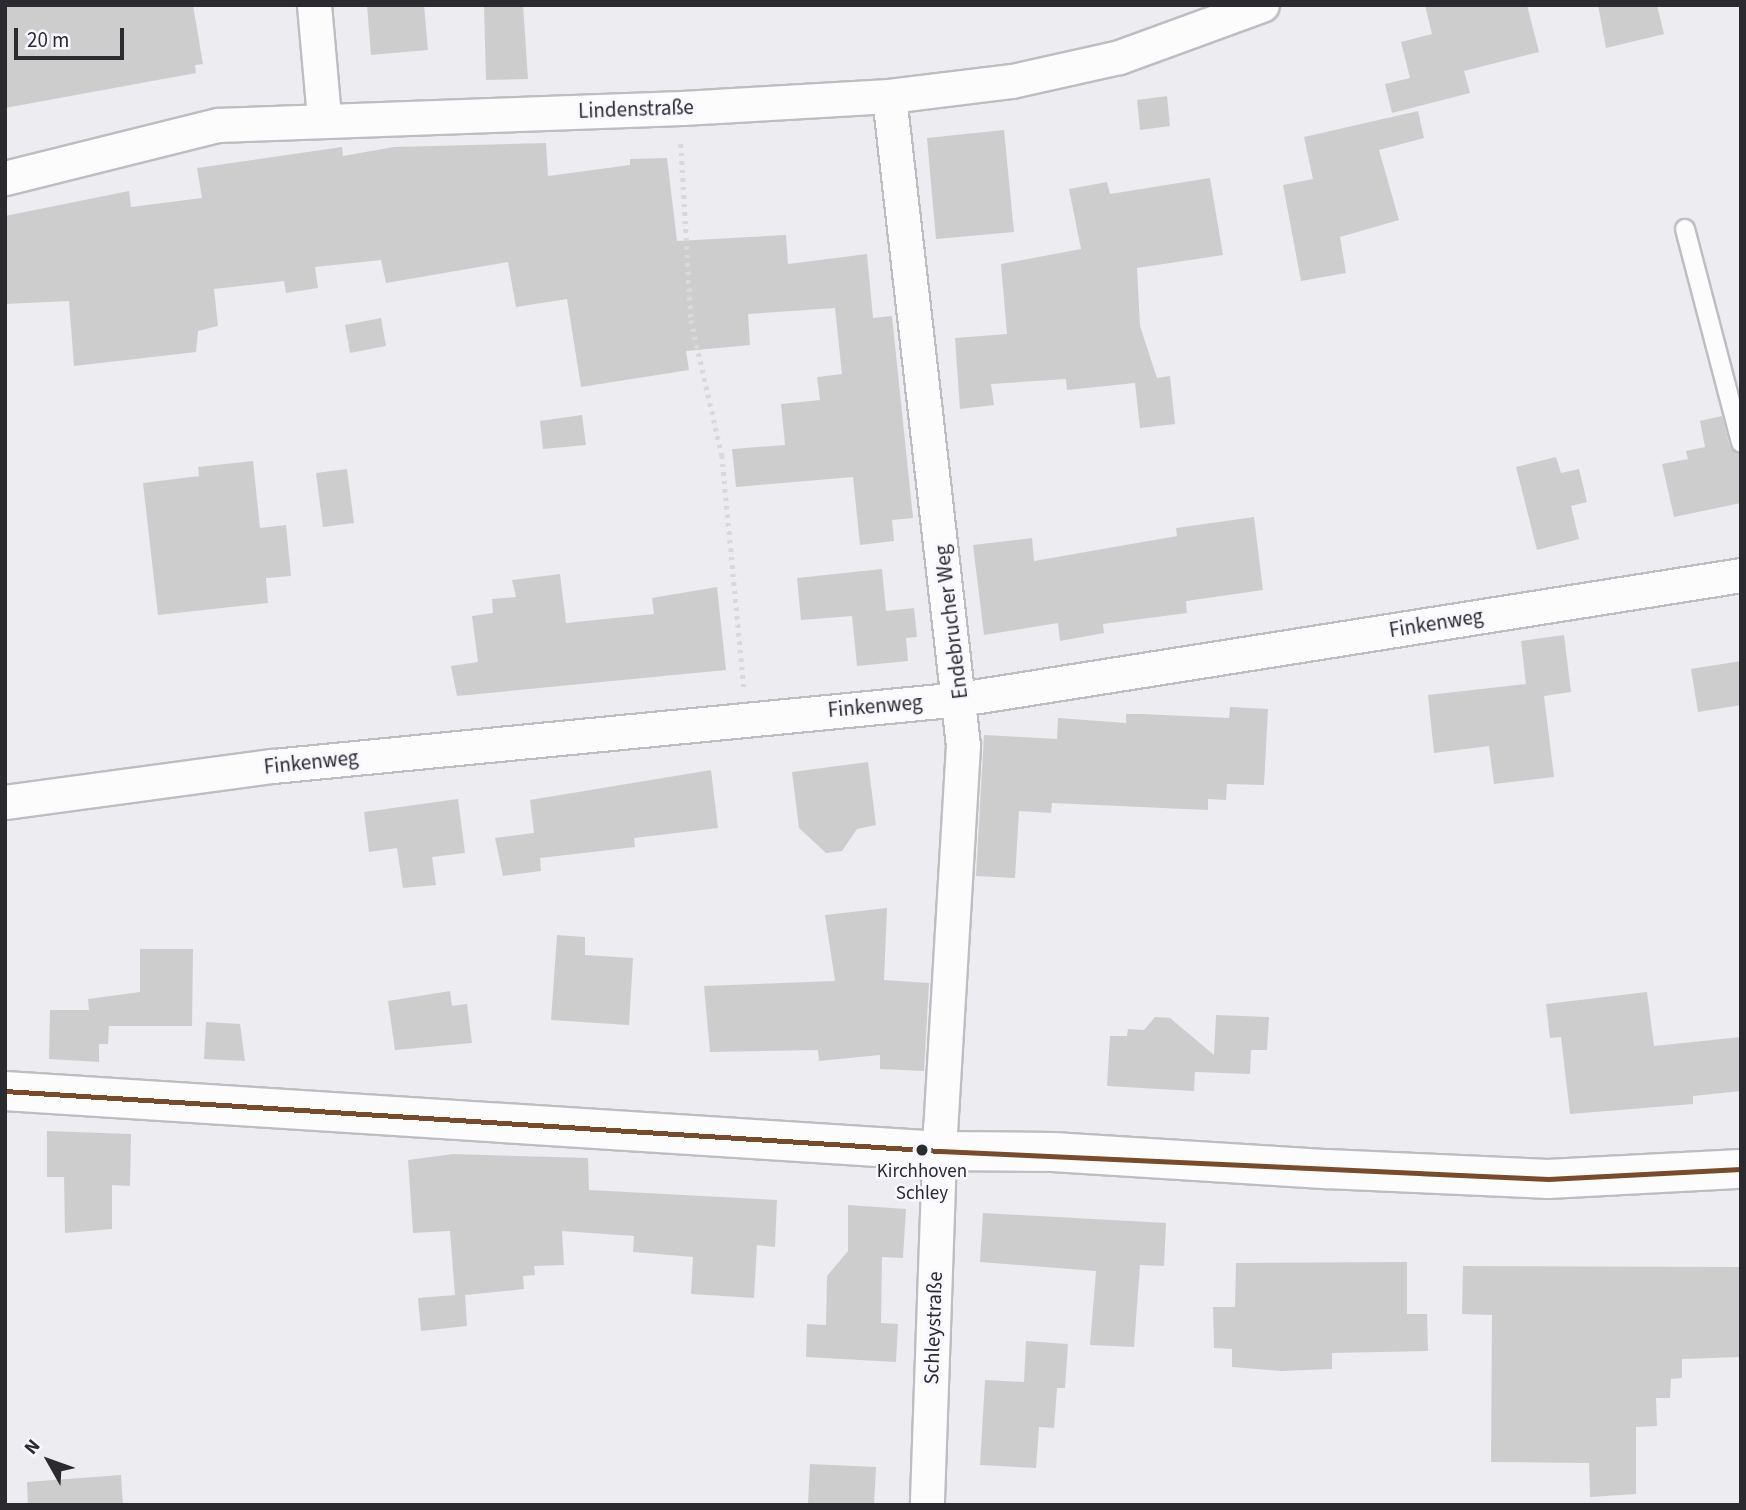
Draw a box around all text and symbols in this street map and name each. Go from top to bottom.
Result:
scale bar [18,14,128,58]
text: 20 m [27,25,69,55]
street label: Lindenstraße [578,94,694,124]
street label: Endebrucher Weg [929,543,973,701]
street label: Finkenweg [1387,603,1485,643]
street label: Finkenweg [827,689,923,723]
street label: Finkenweg [263,745,359,779]
marker: Kirchhoven Schley [915,1143,929,1157]
place label: Kirchhoven Schley [877,1161,967,1205]
street label: Schleystraße [918,1271,948,1385]
north arrow [14,1426,84,1496]
text: N [18,1434,47,1461]

